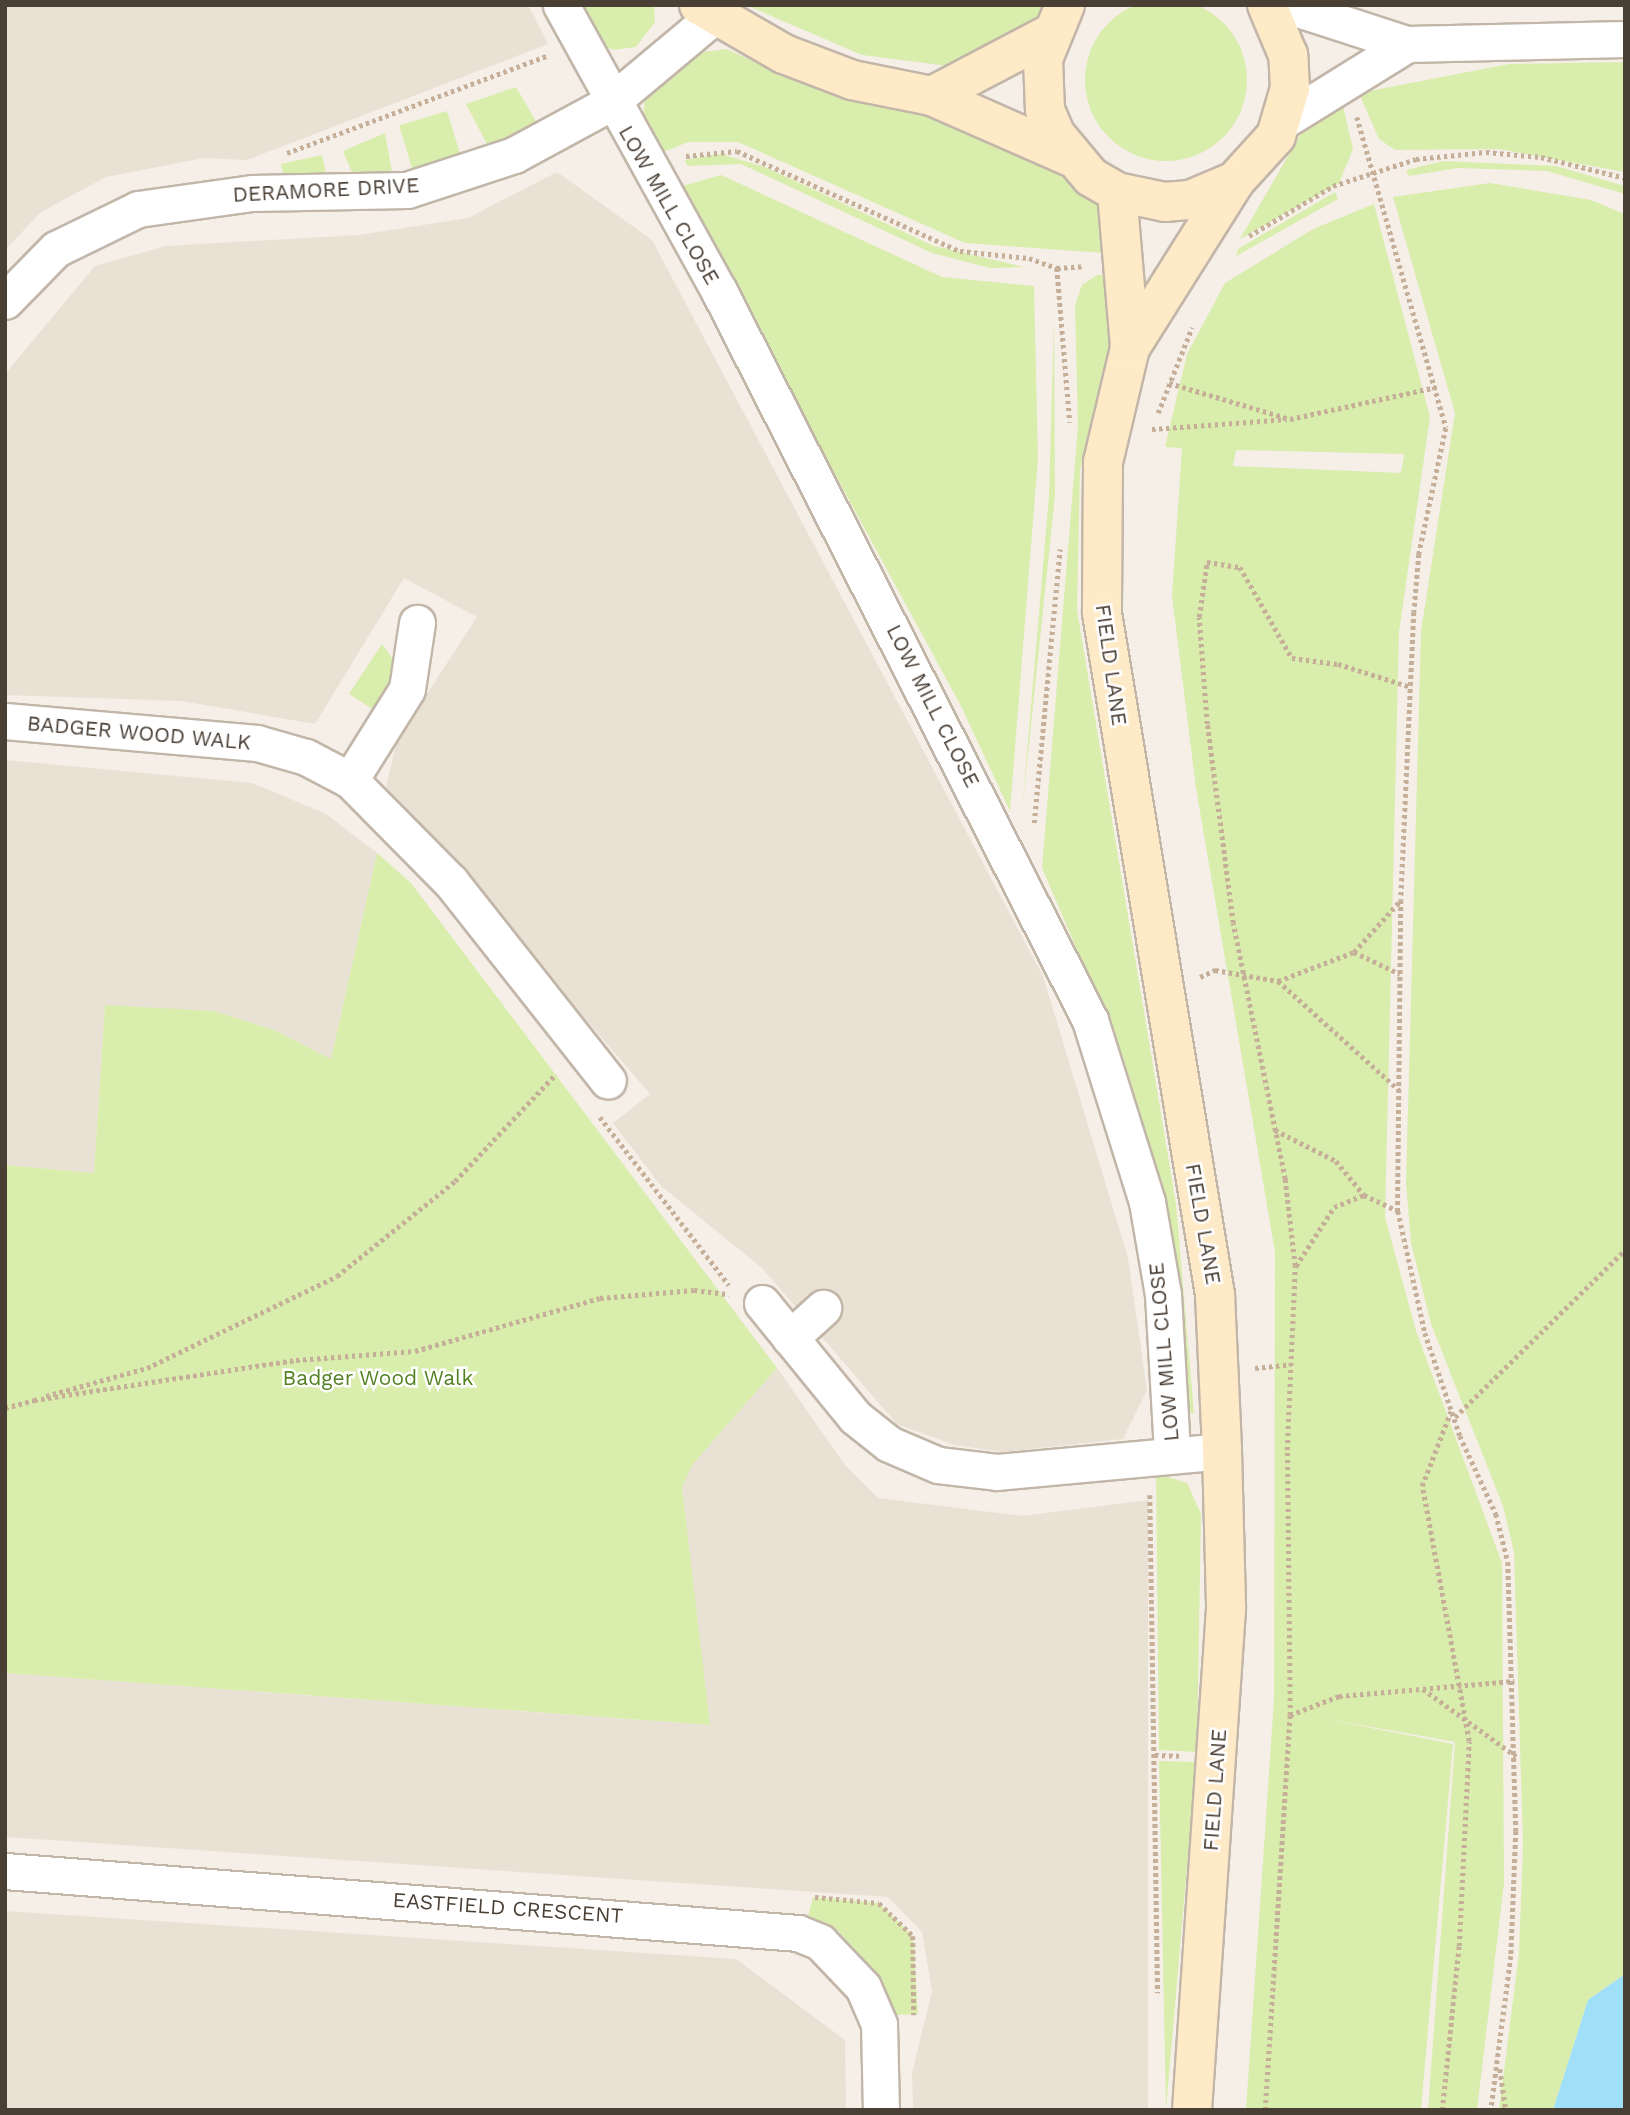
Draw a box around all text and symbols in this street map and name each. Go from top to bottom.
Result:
street label: LOW MILL CLOSE [613,121,725,289]
street label: DERAMORE DRIVE [232,173,420,207]
street label: FIELD LANE [1090,603,1132,727]
street label: LOW MILL CLOSE [881,620,985,792]
street label: BADGER WOOD WALK [26,711,252,755]
street label: FIELD LANE [1180,1161,1226,1287]
street label: LOW MILL CLOSE [1144,1261,1184,1443]
park label: Badger Wood Walk [282,1365,474,1391]
street label: FIELD LANE [1198,1728,1232,1852]
street label: EASTFIELD CRESCENT [392,1887,624,1929]

